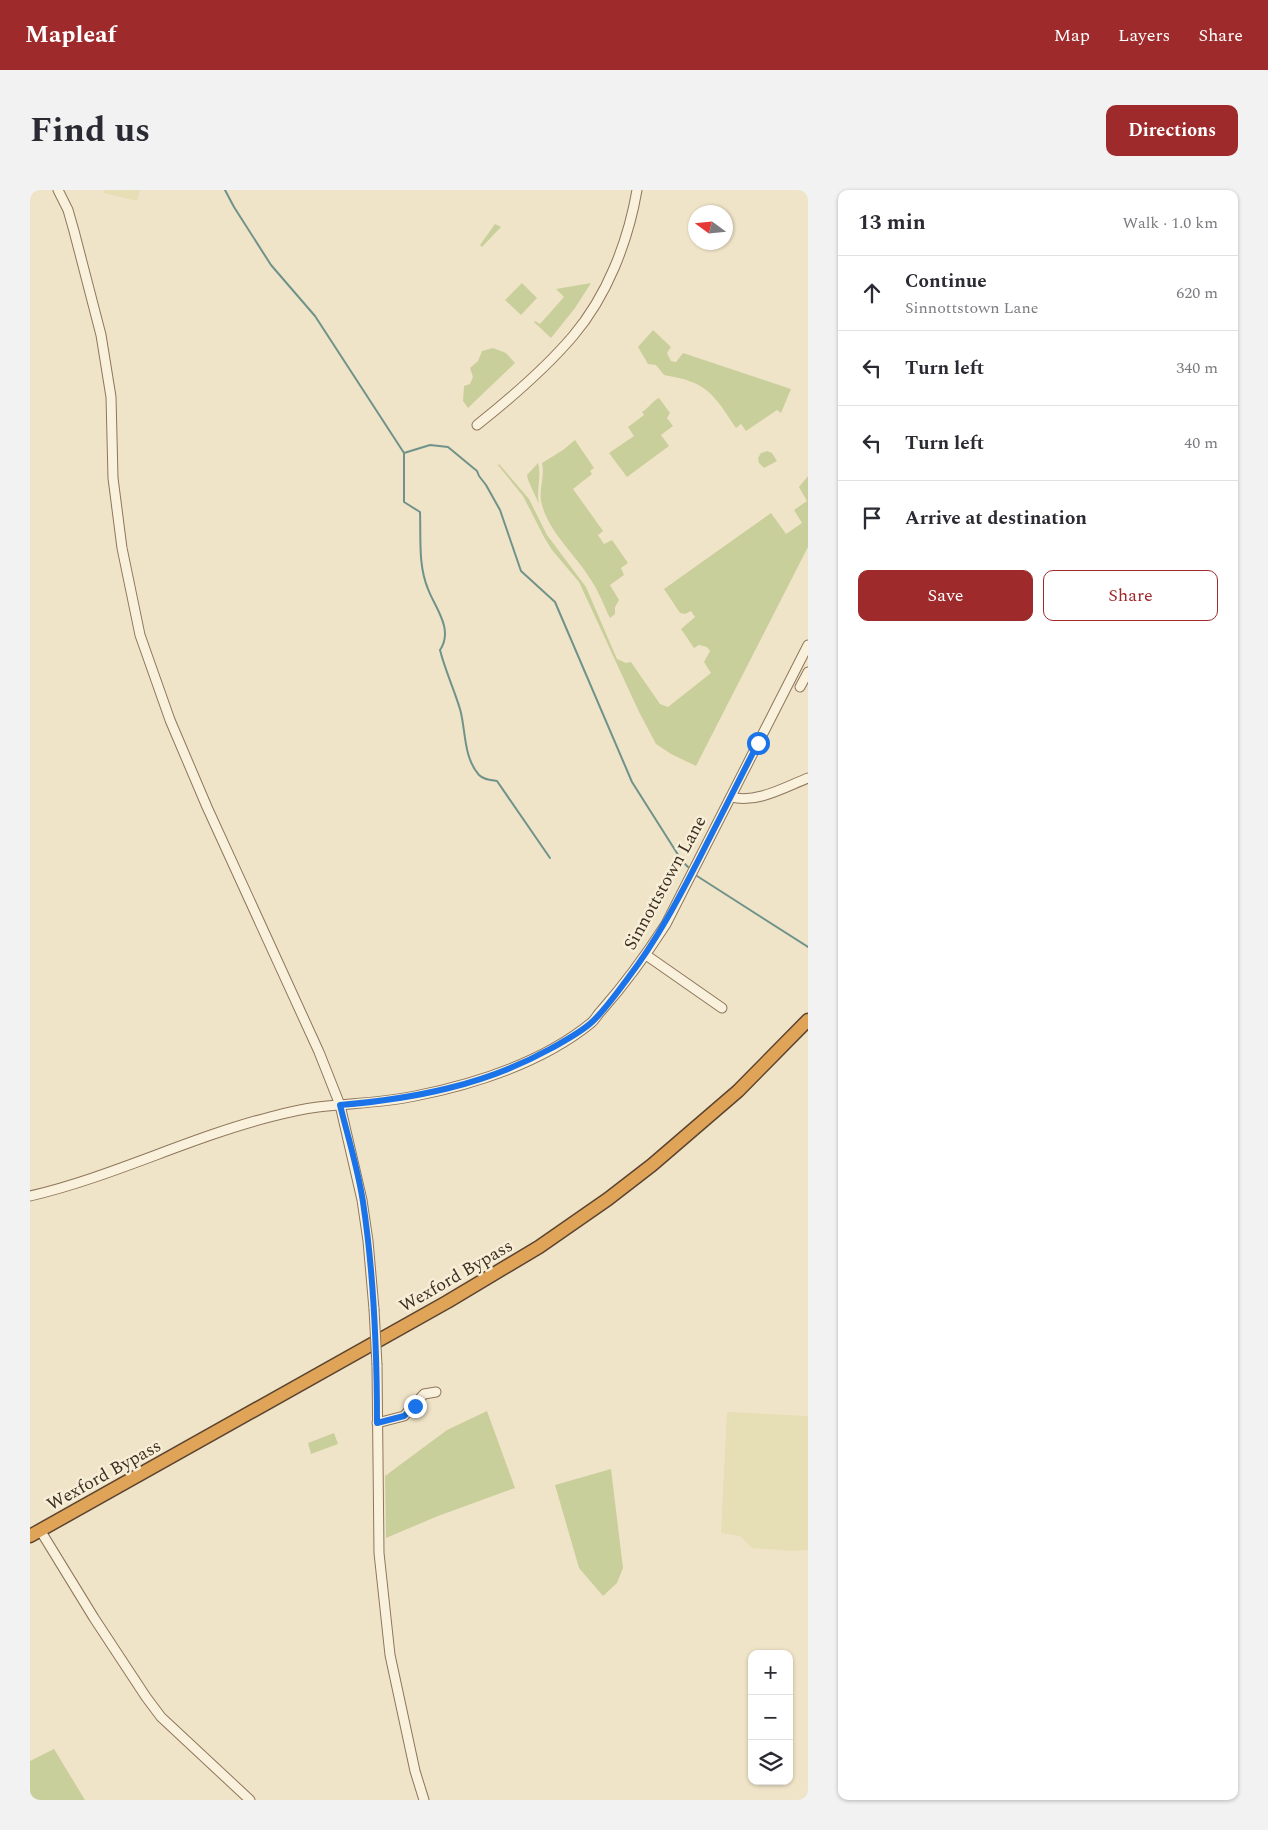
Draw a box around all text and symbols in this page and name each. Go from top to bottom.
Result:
text: Mapleaf [25,17,116,53]
text: Map [1054,22,1090,49]
text: Layers [1118,22,1170,49]
text: Share [1198,22,1243,49]
text: Find us [30,104,150,157]
button: Directions [1106,105,1238,156]
north arrow [688,205,733,250]
text: 13 min [858,207,926,239]
text: Walk · 1.0 km [1123,211,1218,235]
text: Continue [905,267,987,296]
icon: ahead [858,279,886,307]
text: 620 m [1176,281,1218,305]
text: Sinnottstown Lane [905,296,1039,320]
icon: left [858,354,886,382]
text: Turn left [905,354,984,383]
text: 340 m [1176,356,1218,380]
icon: left [858,429,886,457]
text: Turn left [905,429,984,458]
text: 40 m [1184,431,1218,455]
icon: arrive [858,504,886,532]
text: Arrive at destination [905,504,1087,533]
button: Save [858,570,1033,621]
button: Share [1043,570,1218,621]
route start [747,732,770,755]
street label: Sinnottstown Lane [617,811,713,955]
street label: Wexford Bypass [394,1232,518,1320]
route end [404,1395,427,1418]
street label: Wexford Bypass [42,1432,166,1518]
map controls [748,1650,793,1785]
button: + [748,1650,793,1695]
button: − [748,1695,793,1740]
button: layers [748,1740,793,1785]

